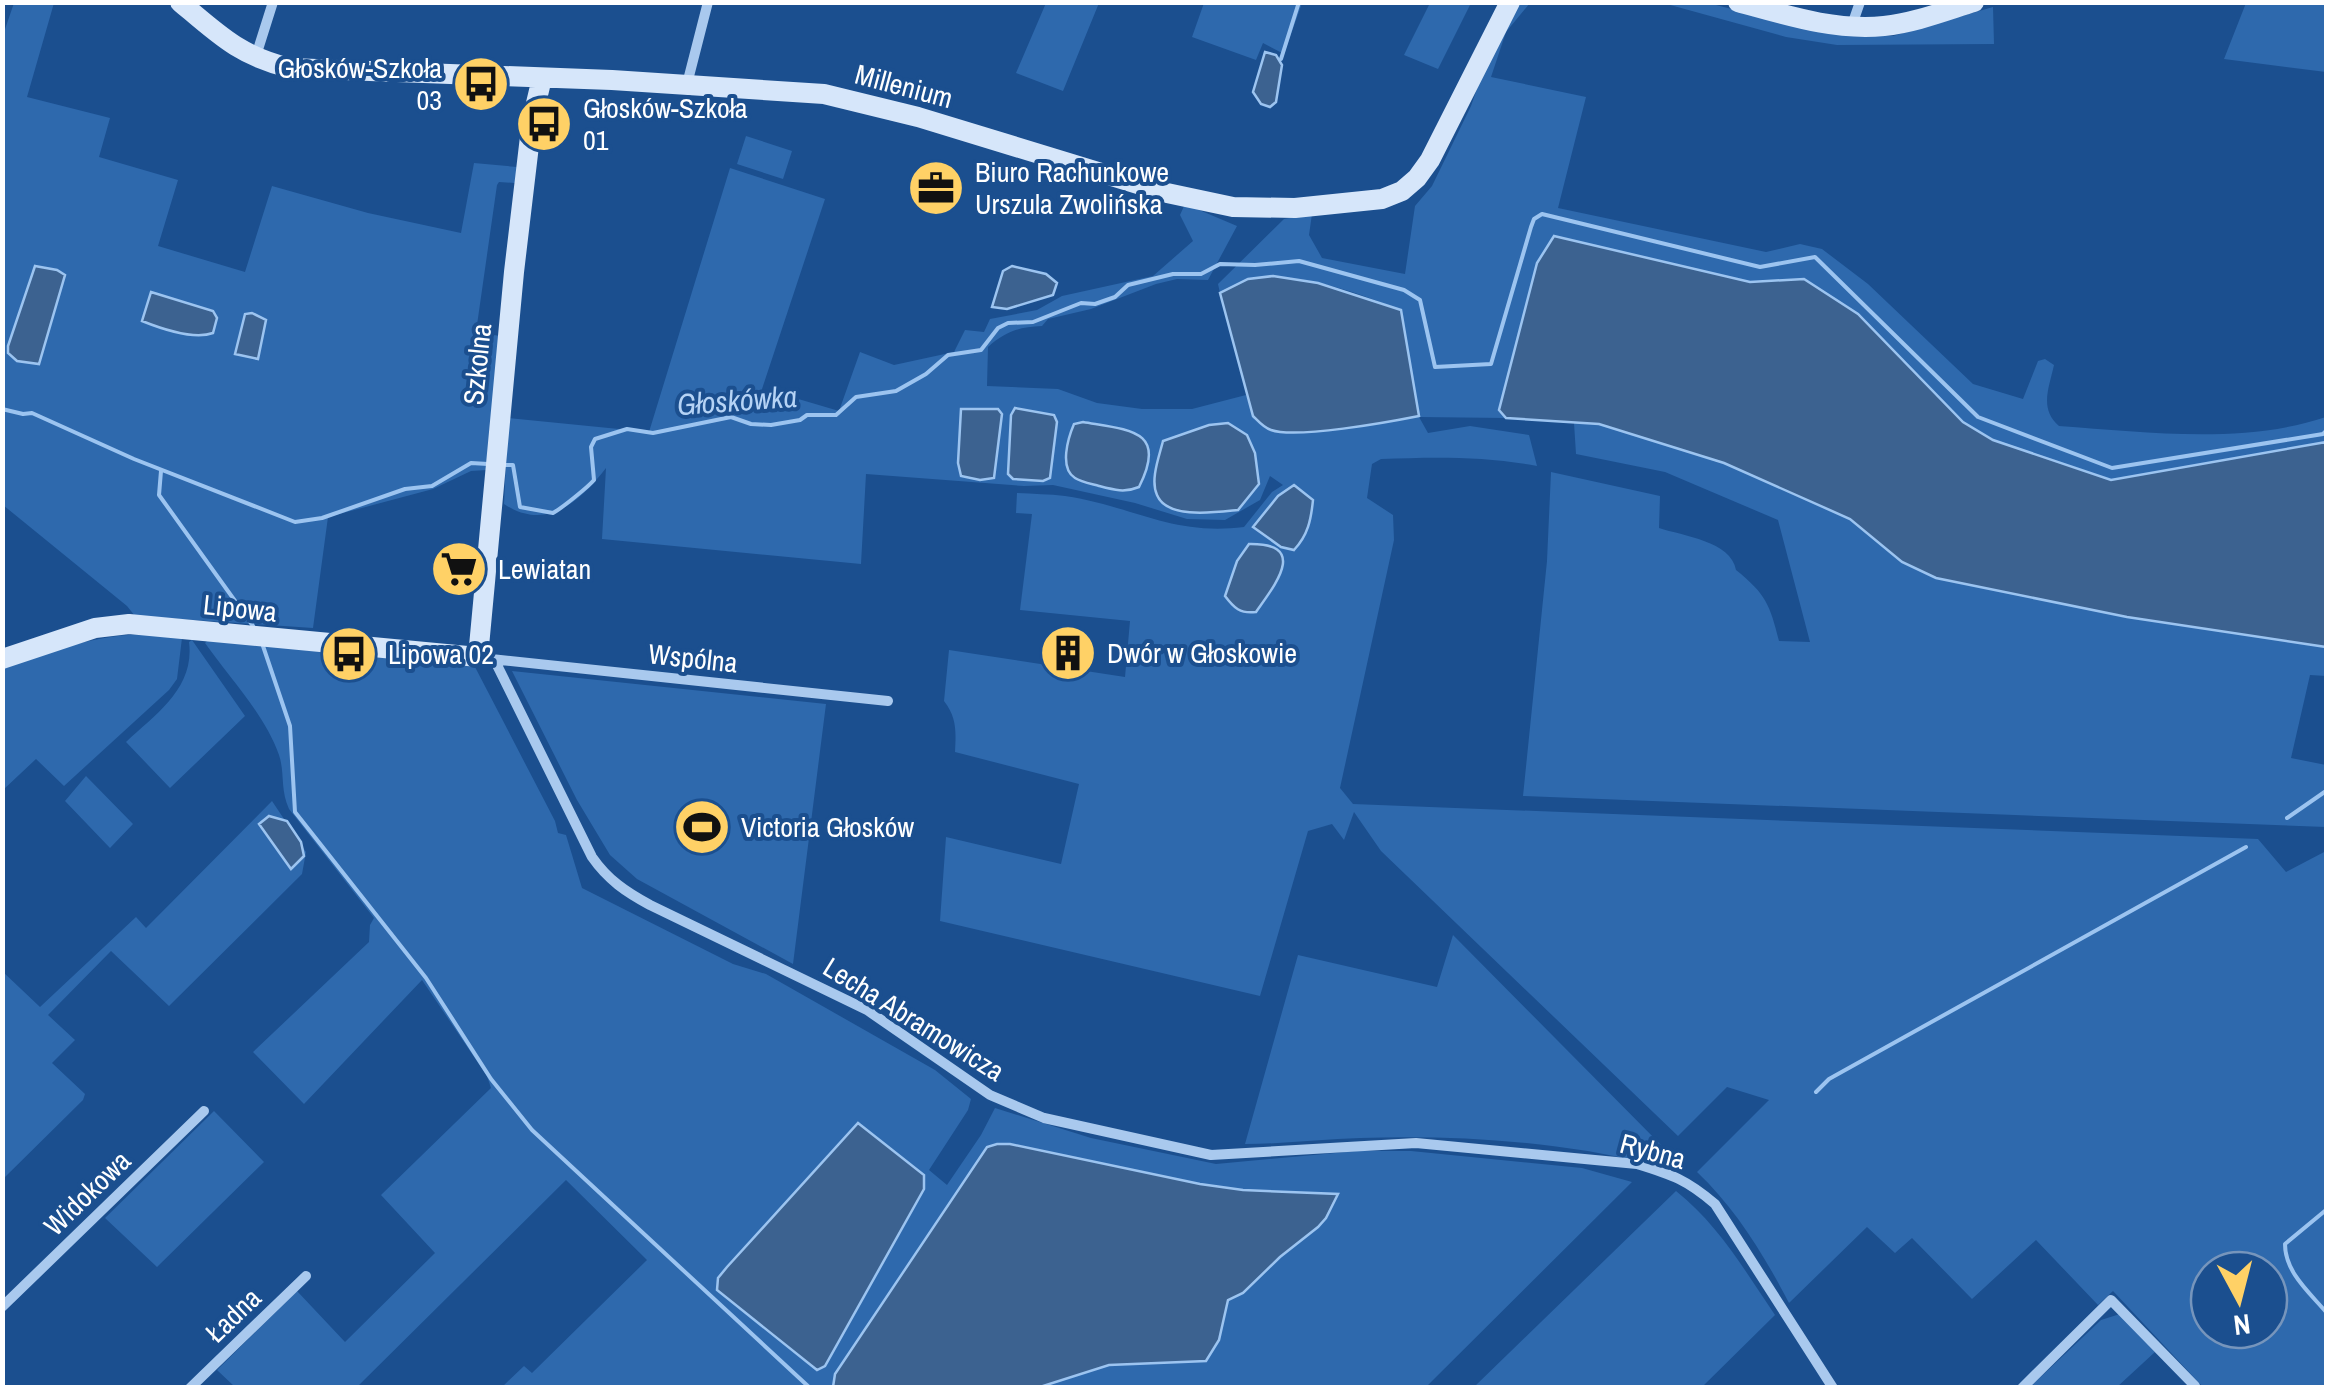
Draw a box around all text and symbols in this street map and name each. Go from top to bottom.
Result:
place label: Głosków-Szkoła 03 [277,49,442,119]
bus stop icon: Głosków-Szkoła 03 [451,54,511,114]
street label: Millenium [851,55,957,117]
place label: Głosków-Szkoła 01 [583,89,748,159]
bus stop icon: Głosków-Szkoła 01 [514,94,574,154]
place label: Biuro Rachunkowe Urszula Zwolińska [975,153,1169,223]
office icon: Biuro Rachunkowe Urszula Zwolińska [906,158,966,218]
street label: Szkolna [454,321,500,407]
water label: Głoskówka [676,376,798,424]
supermarket icon: Lewiatan [429,539,489,599]
place label: Lewiatan [498,550,591,588]
street label: Lipowa [201,585,279,631]
building icon: Dwór w Głoskowie [1038,623,1098,683]
bus stop icon: Lipowa 02 [319,624,379,684]
street label: Wspólna [647,634,740,682]
place label: Dwór w Głoskowie [1107,634,1297,672]
place label: Lipowa 02 [388,635,494,673]
sports icon: Victoria Głosków [672,797,732,857]
place label: Victoria Głosków [741,808,915,846]
street label: Lecha Abramowicza [816,948,1012,1090]
street label: Rybna [1616,1124,1690,1178]
street label: Widokowa [35,1142,139,1244]
north arrow [2189,1250,2289,1350]
street label: Ładna [197,1279,269,1351]
text: N [2232,1305,2253,1345]

